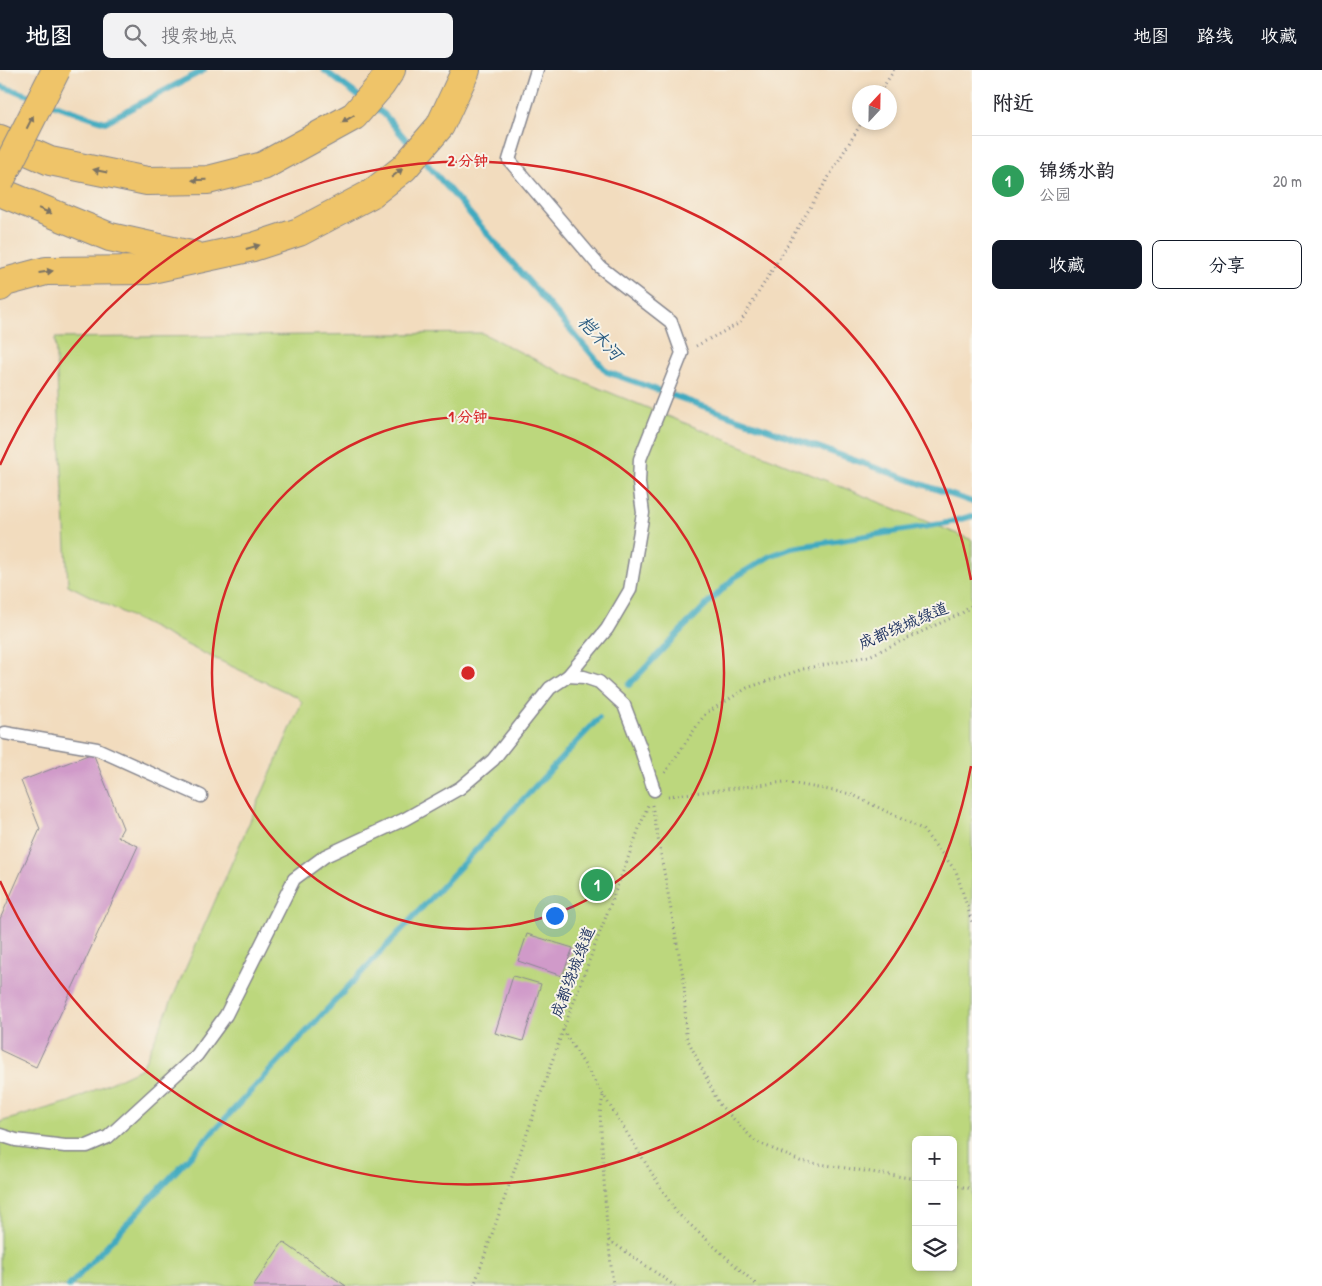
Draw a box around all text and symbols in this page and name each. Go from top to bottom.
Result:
search box [103,13,453,58]
text: 地图 [25,19,73,51]
icon: search [121,21,149,49]
text: 搜索地点 [161,22,237,48]
text: 地图 [1133,23,1169,48]
text: 路线 [1197,23,1233,48]
text: 收藏 [1261,23,1297,48]
north arrow [852,85,897,130]
text: 附近 [992,88,1034,117]
one-way arrow [26,115,34,129]
one-way arrow [341,115,354,124]
text: 2 分钟 [448,150,488,171]
text: 锦绣水韵 [1039,157,1115,183]
one-way arrow [92,167,107,175]
one-way arrow [390,168,403,179]
text: 1 [1005,170,1011,192]
text: 20 m [1273,170,1302,192]
one-way arrow [191,176,207,184]
text: 公园 [1039,183,1071,205]
one-way arrow [38,207,53,215]
button: 收藏 [992,240,1142,289]
button: 分享 [1152,240,1302,289]
one-way arrow [246,242,261,250]
one-way arrow [38,268,54,276]
water label: 桤木河 [573,310,630,368]
text: 1 分钟 [449,406,487,427]
street label: 成都绕城绿道 [855,596,951,654]
centre of rings [459,664,477,682]
pin: 1 [581,866,613,904]
your location [542,903,568,929]
street label: 成都绕城绿道 [545,923,599,1021]
map controls [912,1136,957,1271]
button: + [912,1136,957,1181]
button: − [912,1181,957,1226]
button: layers [912,1226,957,1271]

